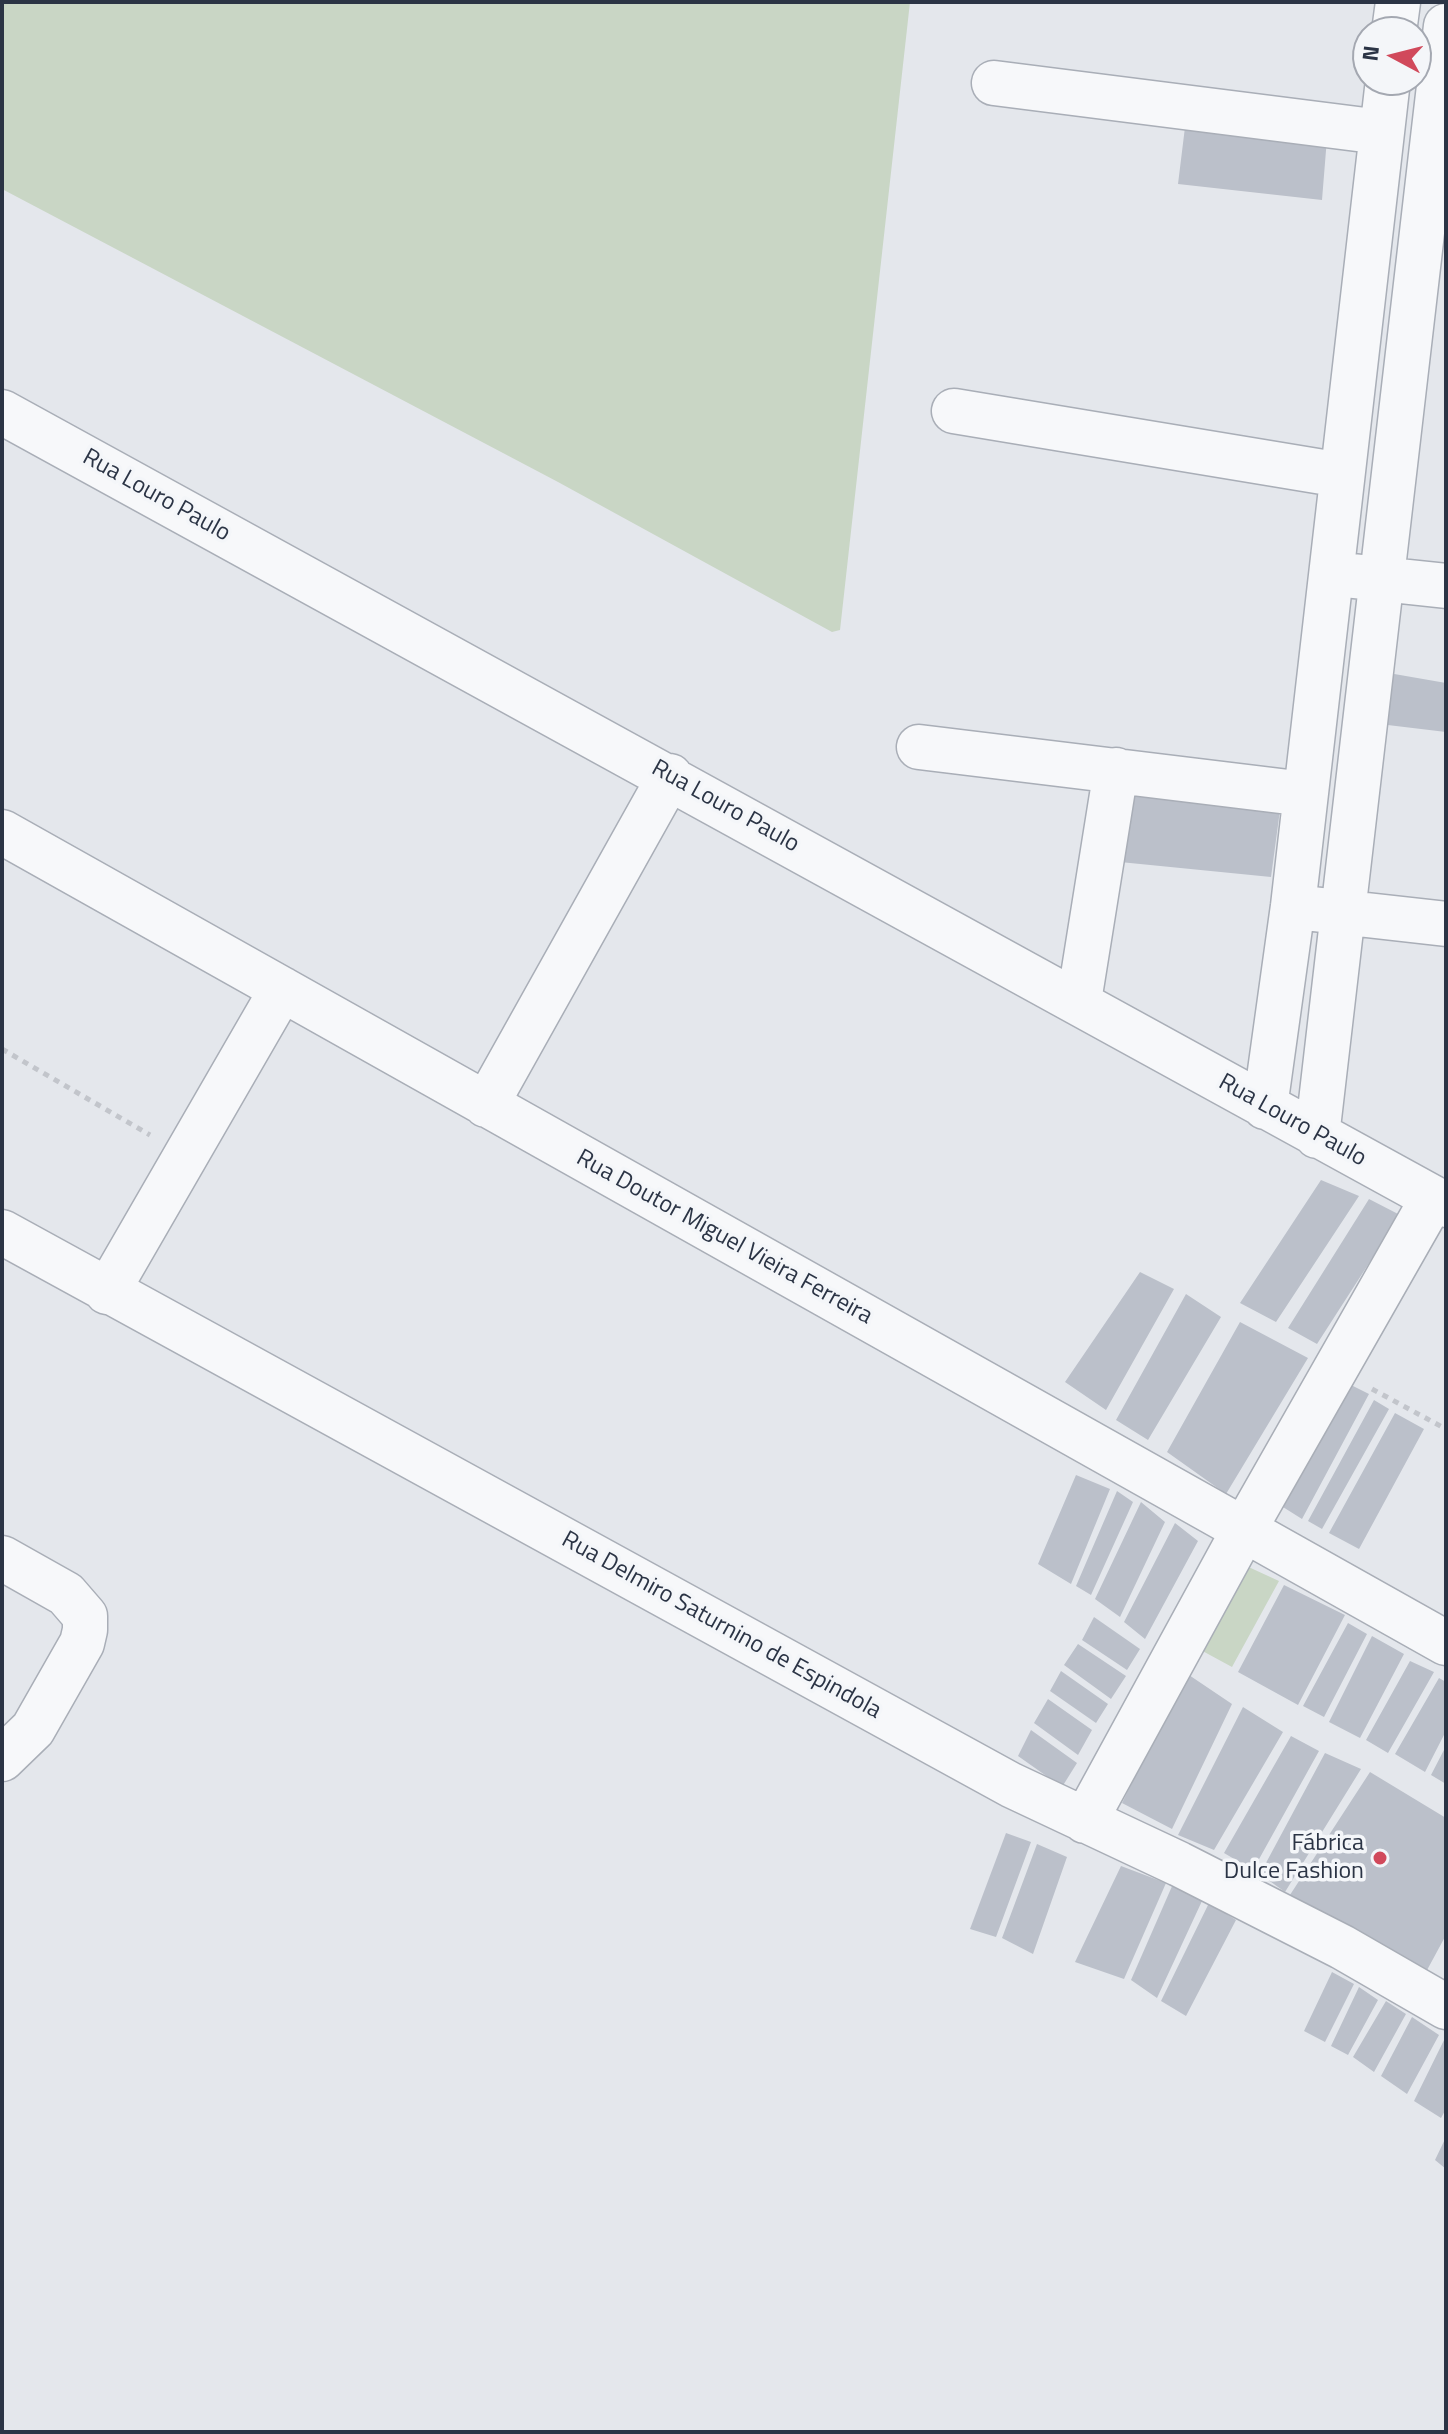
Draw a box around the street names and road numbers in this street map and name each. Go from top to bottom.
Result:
street label: Rua Louro Paulo [77,443,235,549]
street label: Rua Louro Paulo [646,754,804,860]
street label: Rua Louro Paulo [1213,1068,1371,1174]
street label: Rua Doutor Miguel Vieira Ferreira [571,1144,877,1332]
street label: Rua Delmiro Saturnino de Espindola [556,1526,886,1726]

